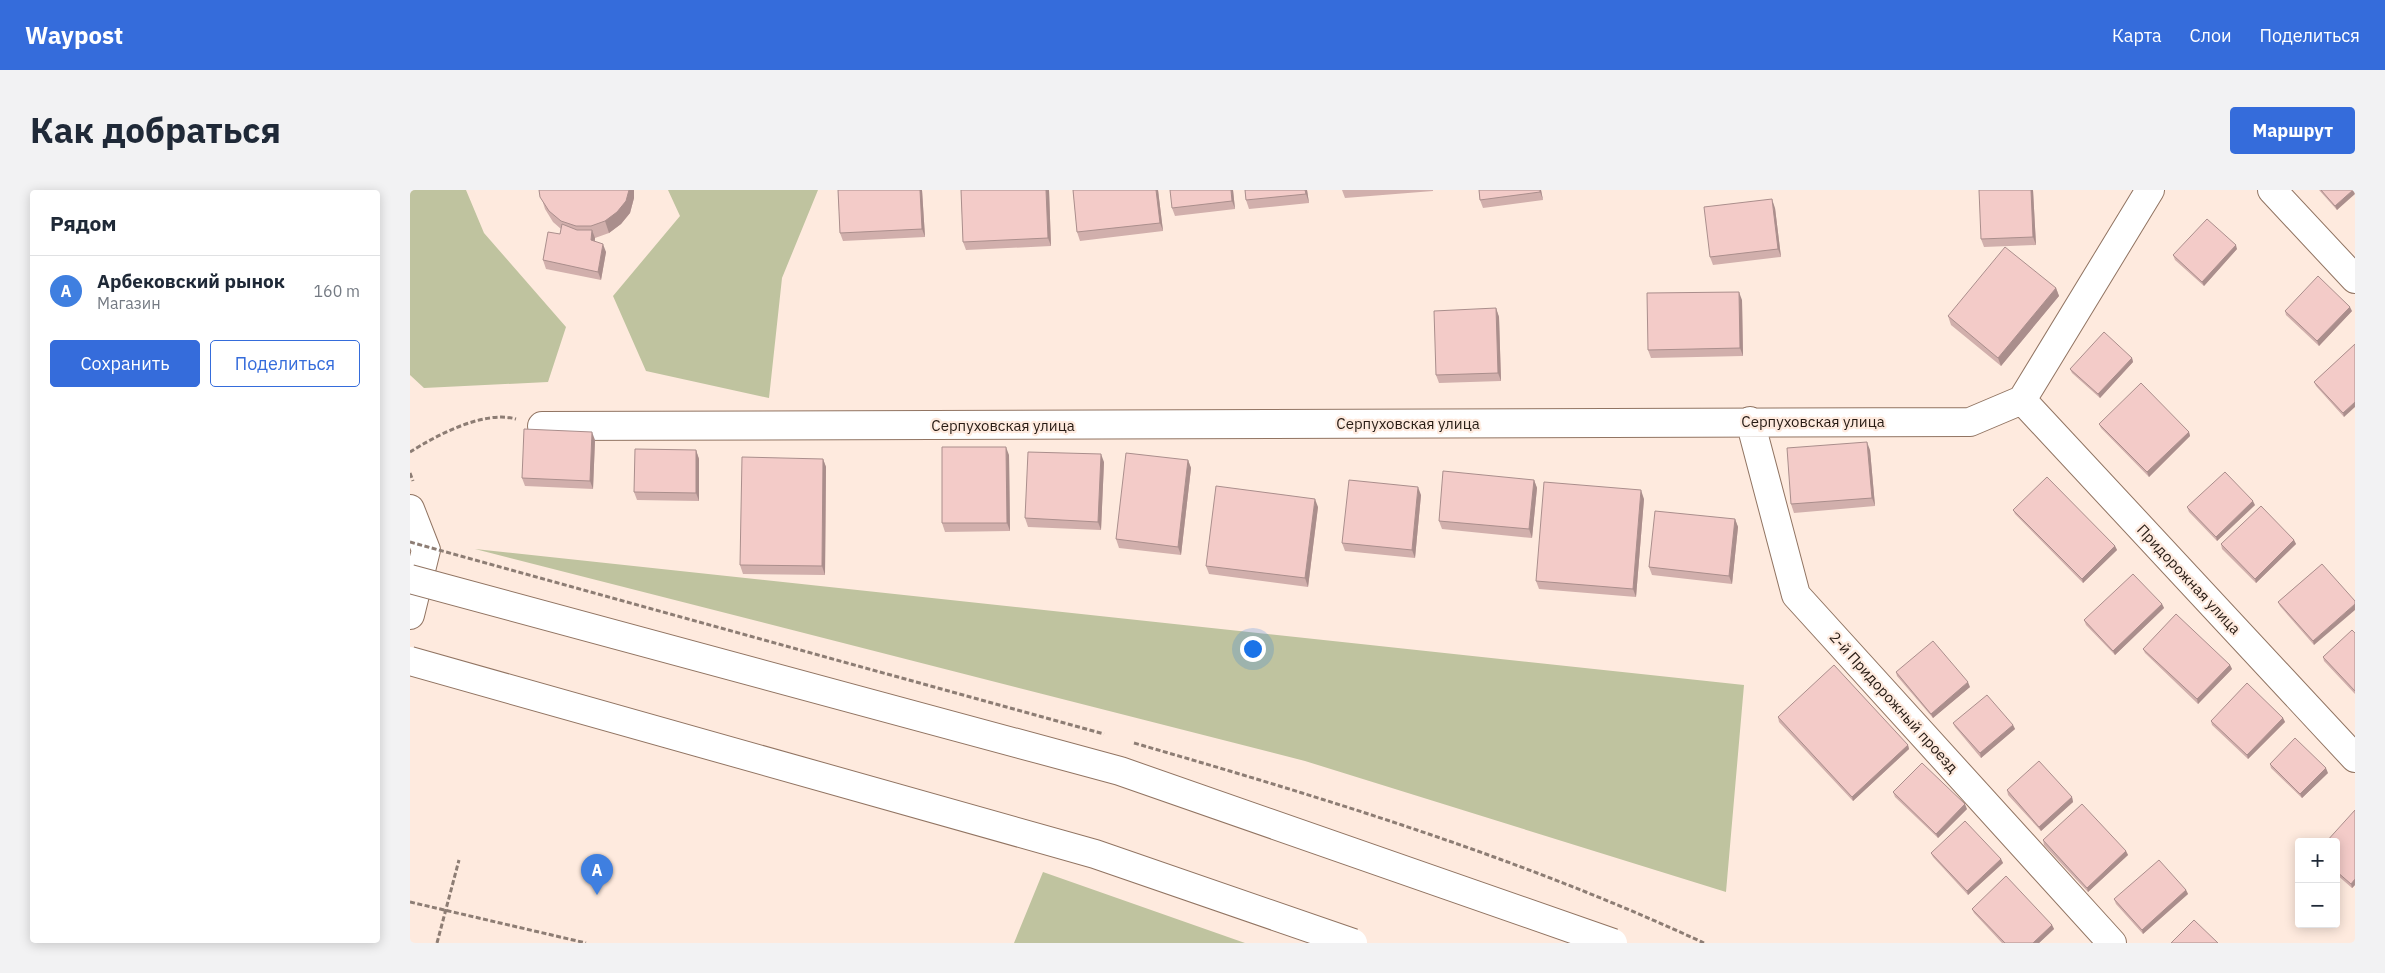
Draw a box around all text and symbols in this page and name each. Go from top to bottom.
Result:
text: Waypost [25,19,123,51]
text: Карта [2112,24,2162,47]
text: Слои [2190,24,2232,47]
text: Поделиться [2260,24,2360,47]
text: Как добраться [30,107,281,153]
button: Маршрут [2230,107,2355,154]
text: Рядом [50,209,117,237]
text: Арбековский рынок [97,269,285,293]
text: A [61,281,71,301]
text: 160 m [313,281,360,301]
text: Магазин [97,293,161,313]
button: Сохранить [50,340,200,387]
button: Поделиться [210,340,360,387]
street label: Серпуховская улица [1741,412,1885,431]
street label: Серпуховская улица [1336,414,1480,433]
street label: Серпуховская улица [931,416,1075,435]
street label: Придорожная улица [2133,520,2245,638]
street label: 2-й Придорожный проезд [1826,627,1962,777]
your location [1240,636,1266,662]
map controls [2295,838,2340,928]
button: + [2295,838,2340,883]
pin: A [581,854,613,895]
button: − [2295,883,2340,928]

